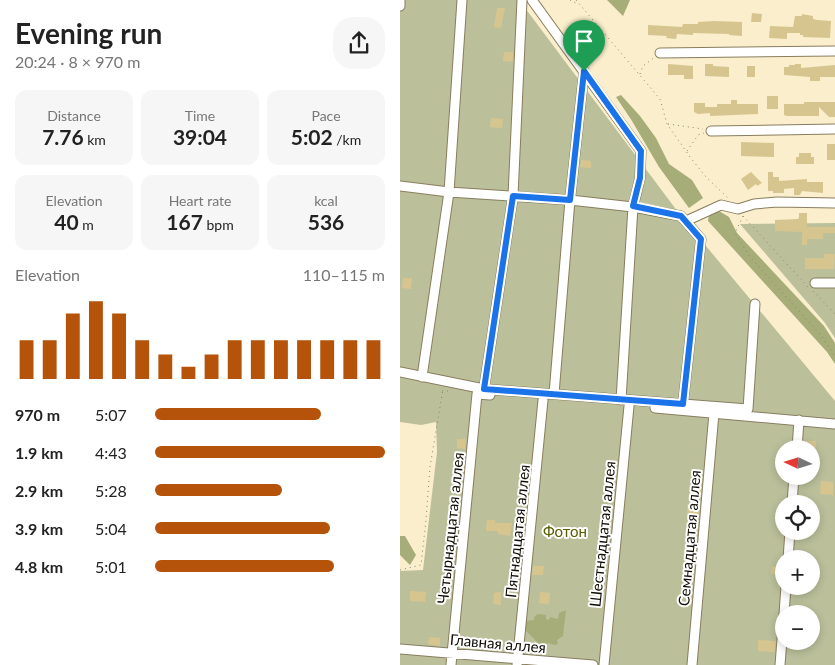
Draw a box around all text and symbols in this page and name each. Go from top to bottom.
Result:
text: Evening run [15,16,162,50]
button: share [333,17,385,69]
pin [563,20,605,71]
icon: arrive [570,27,598,55]
text: 20:24 · 8 × 970 m [15,52,140,71]
text: Distance [47,107,101,124]
text: Time [185,107,215,124]
text: Pace [311,107,341,124]
text: 7.76 [42,124,84,149]
text: 39:04 [173,124,227,149]
text: 5:02 [291,124,333,149]
text: km [84,131,106,148]
text: /km [333,131,361,148]
text: Elevation [46,192,102,209]
text: Heart rate [169,192,231,209]
text: kcal [314,192,338,209]
text: 40 [54,209,79,234]
text: 167 [166,209,203,234]
text: 536 [308,209,344,234]
text: m [79,216,94,233]
text: bpm [203,216,234,233]
text: Elevation [15,265,80,284]
text: 110–115 m [303,265,385,284]
text: 970 m [15,405,60,424]
text: 5:07 [95,405,127,424]
north arrow [775,440,820,485]
map controls [775,440,820,650]
text: 1.9 km [15,443,63,462]
text: 4:43 [95,443,127,462]
street label: Четырнадцатая аллея [433,451,467,605]
street label: Шестнадцатая аллея [585,460,619,608]
street label: Пятнадцатая аллея [501,464,533,598]
street label: Семнадцатая аллея [674,469,704,607]
text: 2.9 km [15,481,63,500]
text: 5:28 [95,481,127,500]
button: locate [775,495,820,540]
text: 3.9 km [15,519,63,538]
text: 5:04 [95,519,127,538]
park label: Фотон [543,522,587,540]
button: + [775,550,820,595]
text: 4.8 km [15,557,63,576]
text: 5:01 [95,557,127,576]
button: − [775,605,820,650]
street label: Главная аллея [449,630,547,656]

